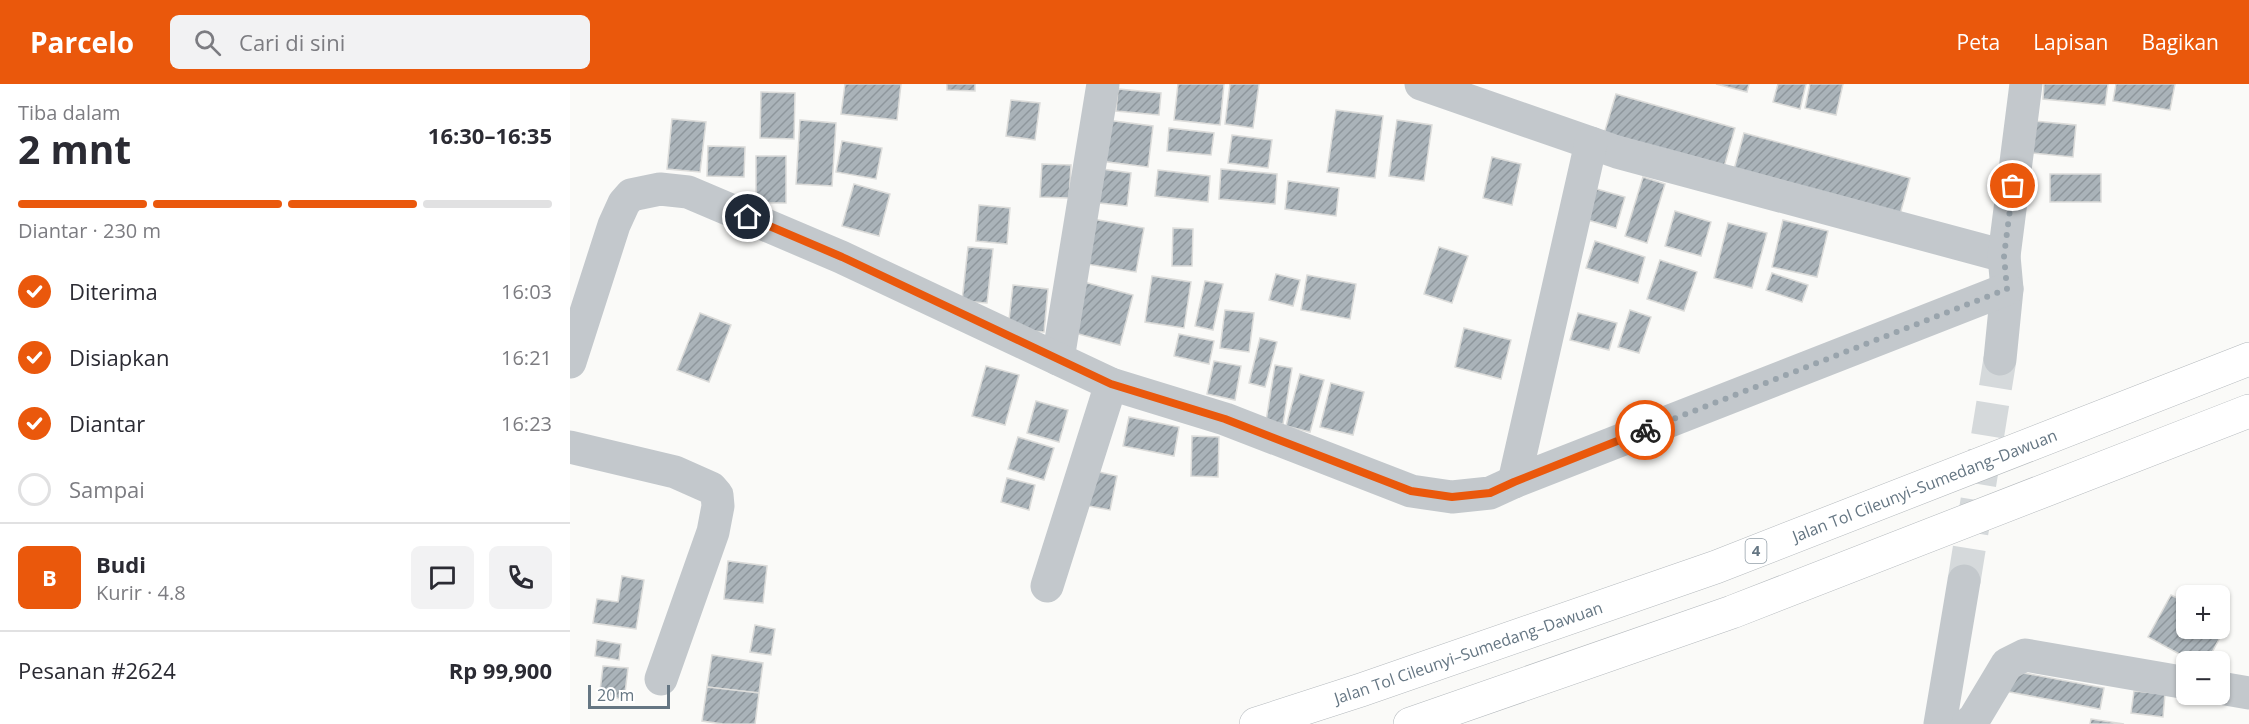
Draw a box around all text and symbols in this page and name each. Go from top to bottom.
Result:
search box [170,15,590,69]
text: Parcelo [30,23,134,61]
icon: search [191,26,224,59]
text: Cari di sini [239,27,345,57]
text: Peta [1957,28,2000,56]
text: Lapisan [2033,28,2108,56]
text: Bagikan [2141,28,2219,56]
text: Tiba dalam [18,99,121,126]
text: 16:30–16:35 [428,120,552,150]
text: 2 mnt [18,122,131,175]
pin [1987,160,2038,211]
icon: bag [1996,169,2029,202]
pin [722,191,773,242]
icon: home [731,200,764,233]
text: Diantar · 230 m [18,217,161,244]
icon: check [18,275,51,308]
text: Diterima [69,276,158,306]
text: 16:03 [501,278,552,305]
icon: check [18,341,51,374]
text: Disiapkan [69,342,170,372]
text: 16:21 [501,344,552,371]
courier [1615,400,1675,460]
icon: check [18,407,51,440]
text: Diantar [69,408,145,438]
text: 16:23 [501,410,552,437]
icon: bike [1629,414,1662,447]
street label: Jalan Tol Cileunyi–Sumedang–Dawuan [1787,424,2060,548]
text: Sampai [69,474,145,504]
road number: 4 [1746,539,1766,563]
button: chat [411,546,474,609]
button: phone [489,546,552,609]
text: Budi [96,549,146,579]
text: B [42,562,57,592]
text: Kurir · 4.8 [96,579,186,606]
map controls [2176,585,2230,705]
button: + [2176,585,2230,639]
street label: Jalan Tol Cileunyi–Sumedang–Dawuan [1329,596,1605,710]
button: − [2176,651,2230,705]
text: Pesanan #2624 [18,655,176,685]
text: Rp 99,900 [449,655,552,685]
scale bar [588,682,670,710]
text: 20 m [597,684,634,706]

